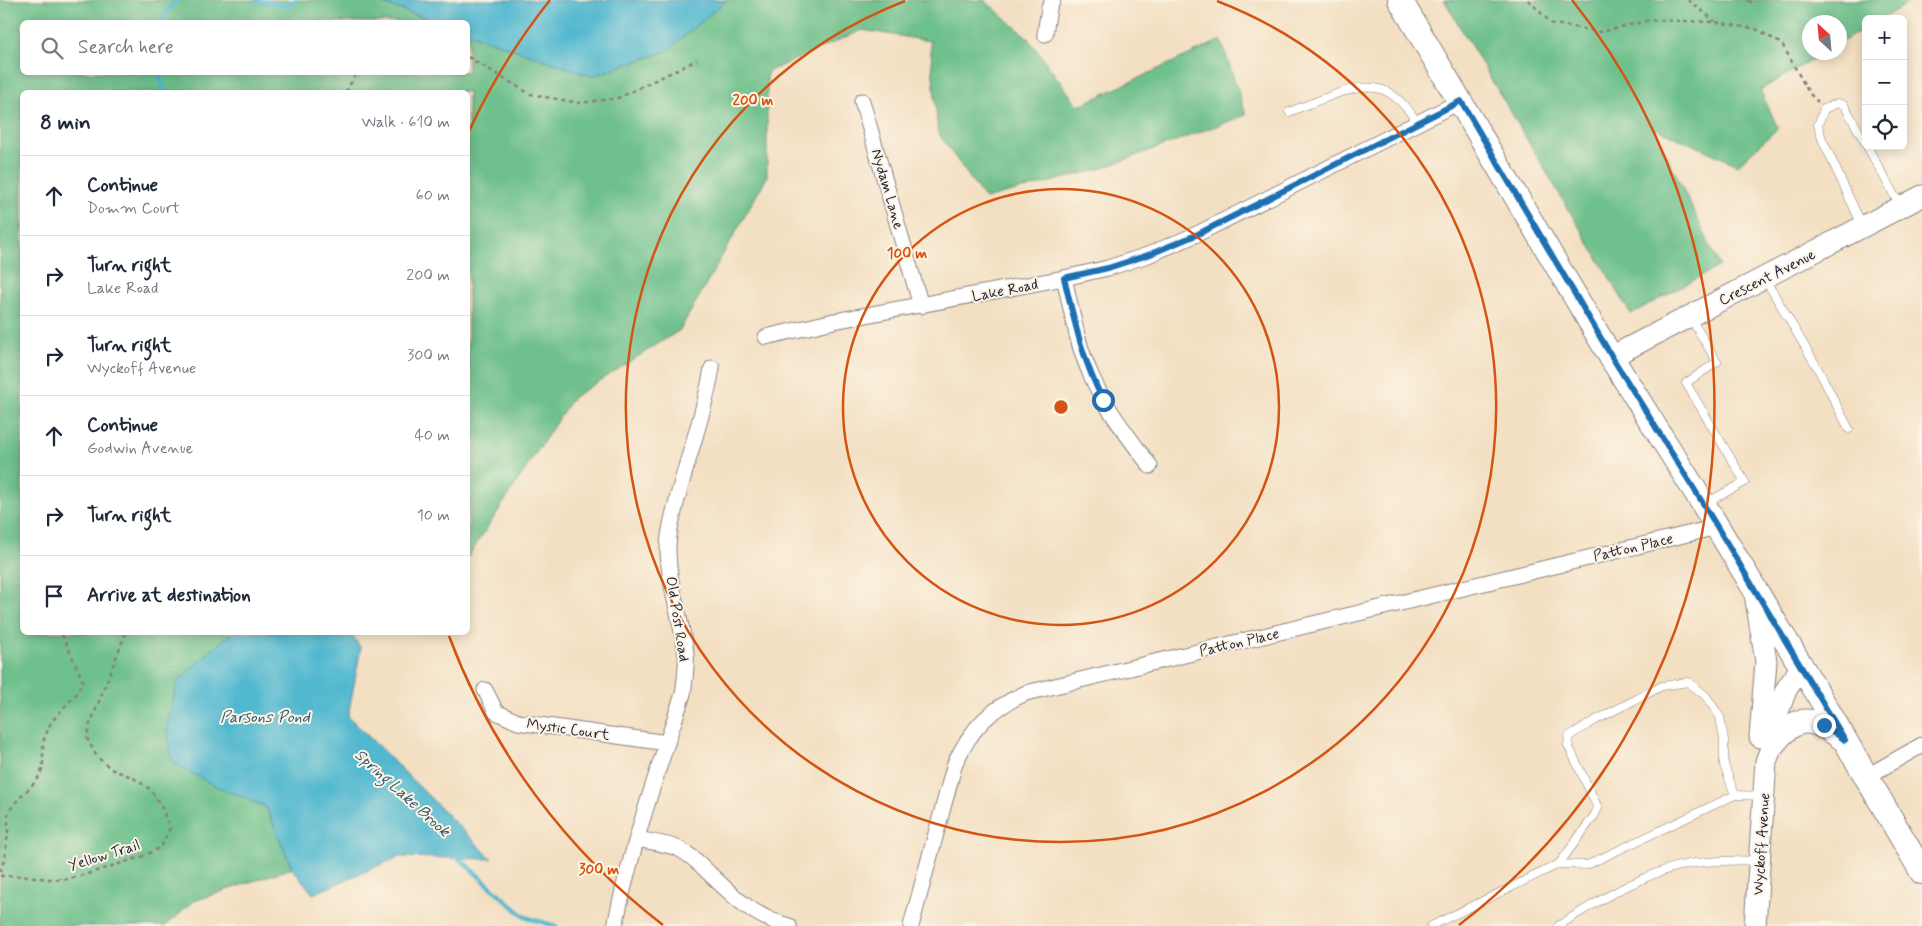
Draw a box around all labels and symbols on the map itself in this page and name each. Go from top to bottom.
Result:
north arrow [1802,15,1847,60]
text: 200 m [733,91,774,111]
street label: Nydam Lane [866,147,908,232]
text: 100 m [887,244,927,264]
street label: Crescent Avenue [1716,245,1819,311]
street label: Lake Road [970,275,1040,307]
route start [1092,389,1115,412]
centre of rings [1052,398,1070,416]
street label: Patton Place [1591,529,1675,567]
street label: Old Post Road [660,575,694,663]
street label: Patton Place [1197,624,1281,662]
water label: Parsons Pond [220,707,311,728]
street label: Mystic Court [525,714,611,746]
route end [1813,714,1836,737]
water label: Spring Lake Brook [348,745,455,844]
street label: Wyckoff Avenue [1748,792,1776,896]
street label: Yellow Trail [66,836,143,876]
text: 300 m [579,860,619,880]

